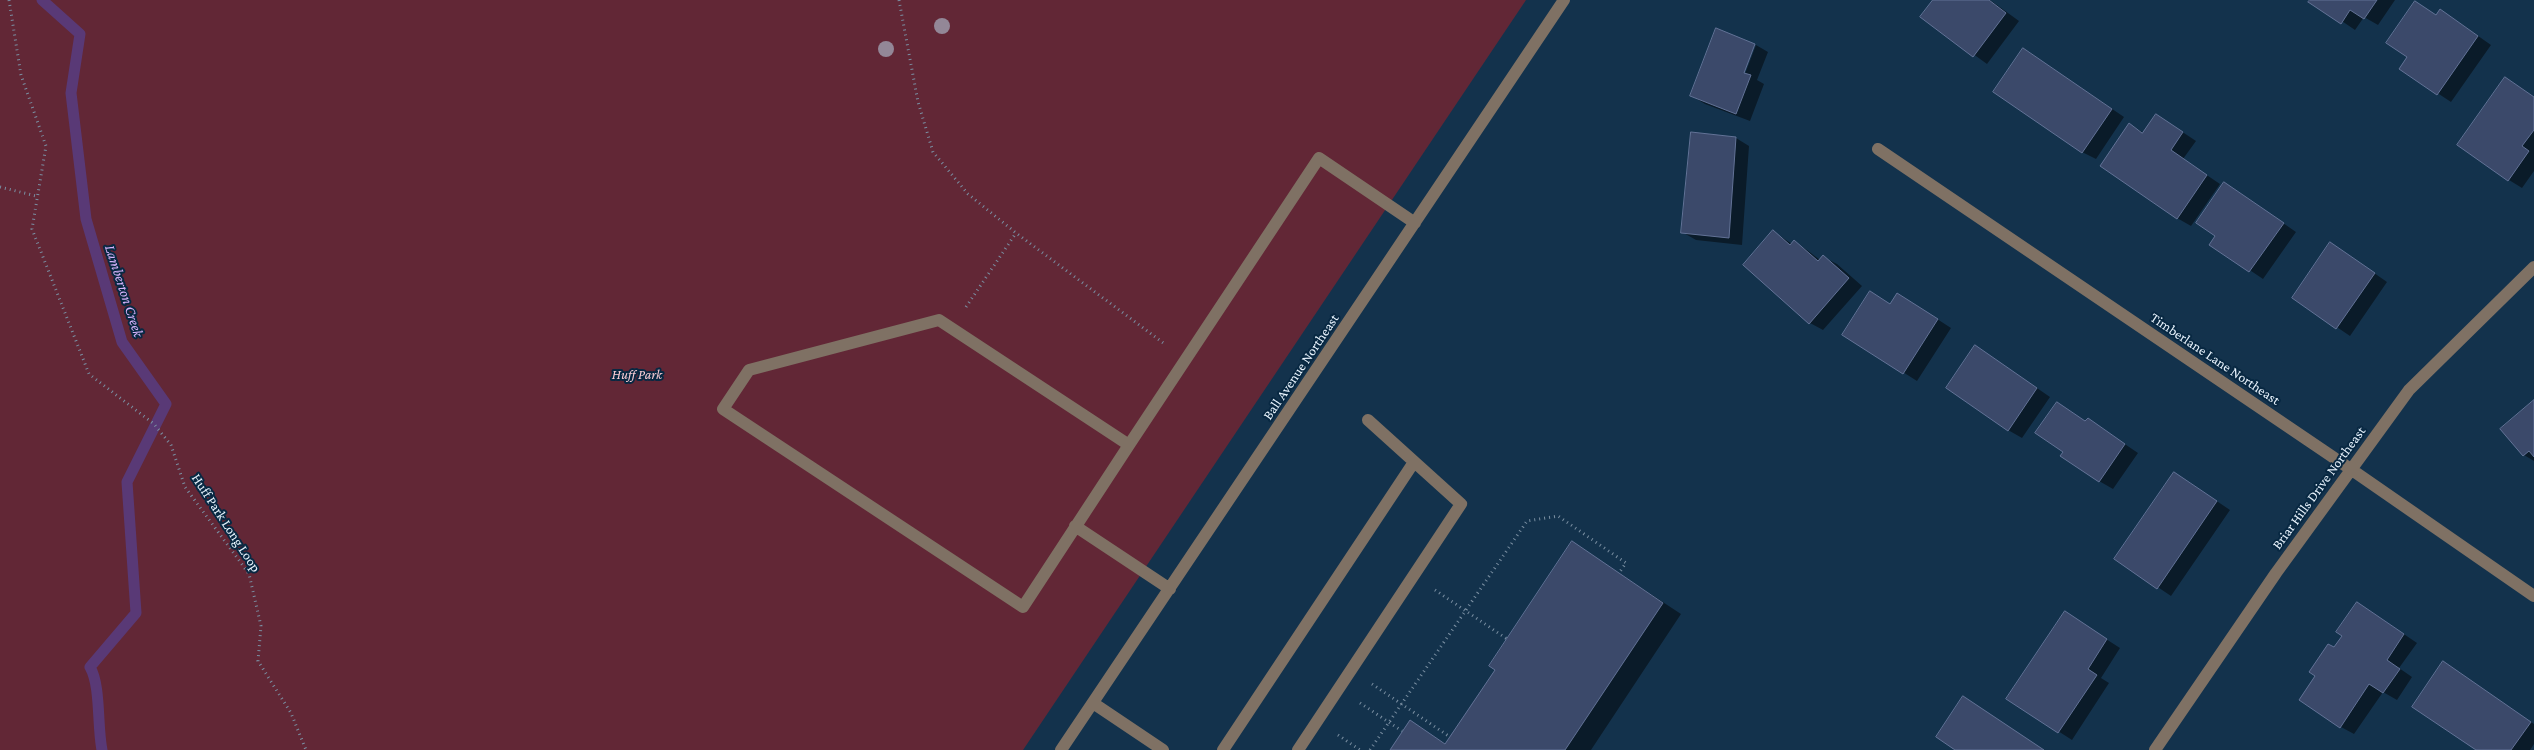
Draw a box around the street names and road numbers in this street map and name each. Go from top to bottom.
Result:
street label: Timberlane Lane Northeast [2147,309,2283,409]
street label: Ball Avenue Northeast [1259,311,1343,423]
street label: Briar Hills Drive Northeast [2269,423,2369,553]
street label: Huff Park Long Loop [188,471,264,575]

